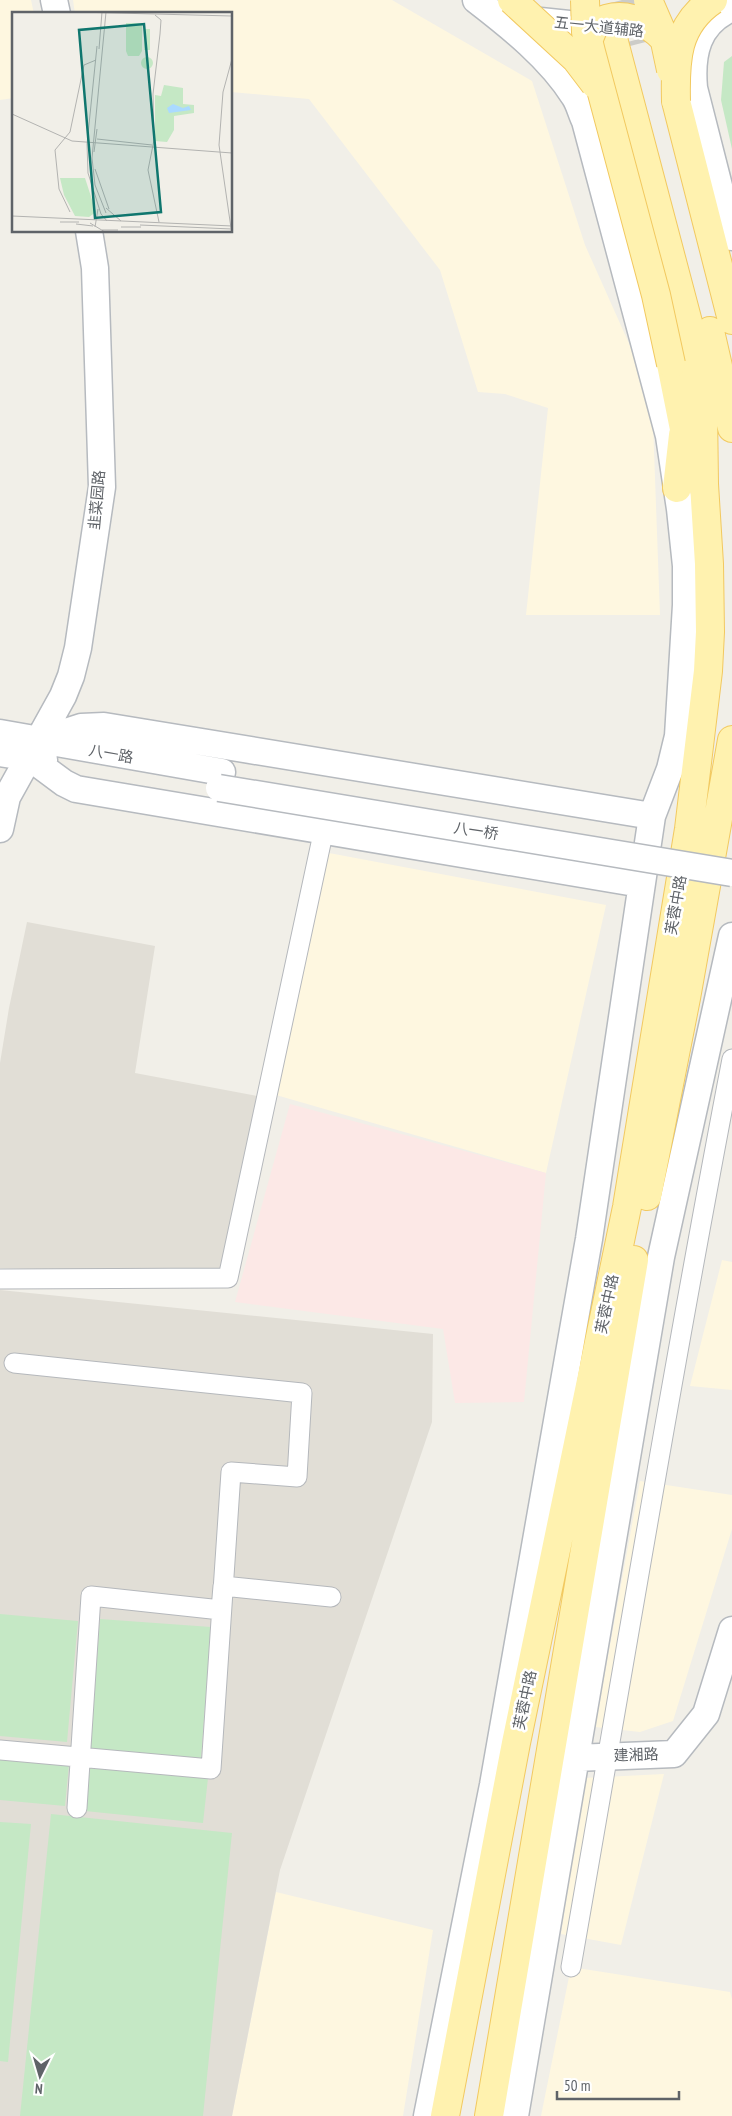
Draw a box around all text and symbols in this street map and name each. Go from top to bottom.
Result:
inset map [12,12,232,232]
street label: 五一大道辅路 [553,12,645,41]
street label: 韭菜园路 [84,469,109,531]
street label: 八一路 [87,740,135,767]
street label: 八一桥 [452,818,500,843]
street label: 芙蓉中路 [661,874,690,936]
street label: 芙蓉中路 [591,1273,622,1335]
street label: 芙蓉中路 [509,1669,540,1731]
street label: 建湘路 [613,1744,659,1765]
north arrow [15,2051,65,2101]
scale bar [557,2068,680,2100]
text: 50 m [564,2076,590,2095]
text: N [34,2080,43,2098]

